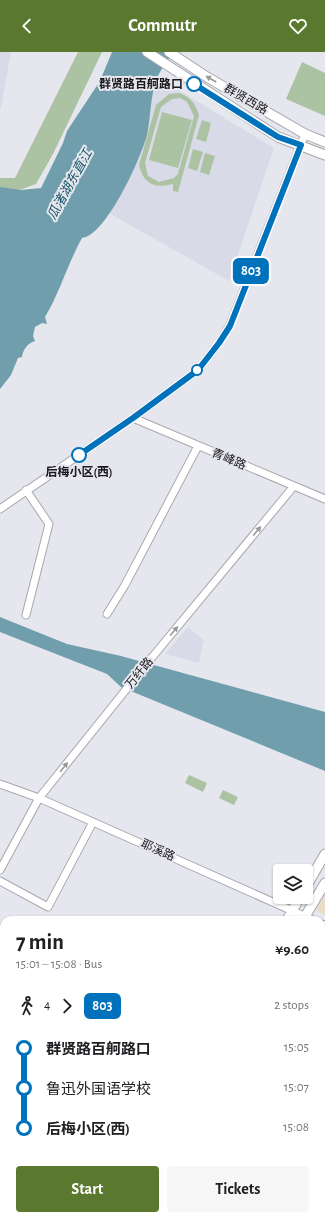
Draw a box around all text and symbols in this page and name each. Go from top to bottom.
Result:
icon: back [16,15,38,37]
icon: heart [287,15,309,37]
text: Commutr [128,17,197,35]
marker: 群贤路百舸路口 [186,76,202,92]
one-way arrow [205,76,217,83]
place label: 群贤路百舸路口 [99,77,183,90]
street label: 群贤西路 [222,81,270,116]
water label: 瓜渚湖东直江 [45,145,96,222]
line badge: 803 [228,258,274,284]
text: 803 [241,264,261,278]
unlabelled marker [191,364,203,376]
street label: 青峰路 [210,446,248,472]
marker: 后梅小区(西) [71,447,87,463]
place label: 后梅小区(西) [45,465,113,479]
one-way arrow [252,525,261,536]
one-way arrow [169,625,178,636]
street label: 万纤路 [122,655,155,691]
one-way arrow [59,762,68,773]
street label: 耶溪路 [139,836,177,863]
map controls [273,864,313,904]
button: layers [273,864,313,904]
text: 7 min [16,931,64,953]
text: ¥9.60 [275,942,309,957]
text: 15:01 – 15:08 · Bus [16,958,102,971]
icon: walk [16,995,38,1017]
icon: forward [56,995,78,1017]
text: 4 [44,999,50,1012]
text: 803 [92,999,113,1013]
text: 2 stops [274,999,309,1012]
text: 15:05 [284,1041,309,1054]
text: 群贤路百舸路口 [46,1042,151,1057]
text: 15:07 [284,1081,309,1094]
text: 鲁迅外国语学校 [46,1082,151,1097]
text: 15:08 [283,1121,309,1134]
text: 后梅小区(西) [46,1122,130,1137]
button: Start [16,1166,159,1212]
button: Tickets [167,1166,309,1212]

